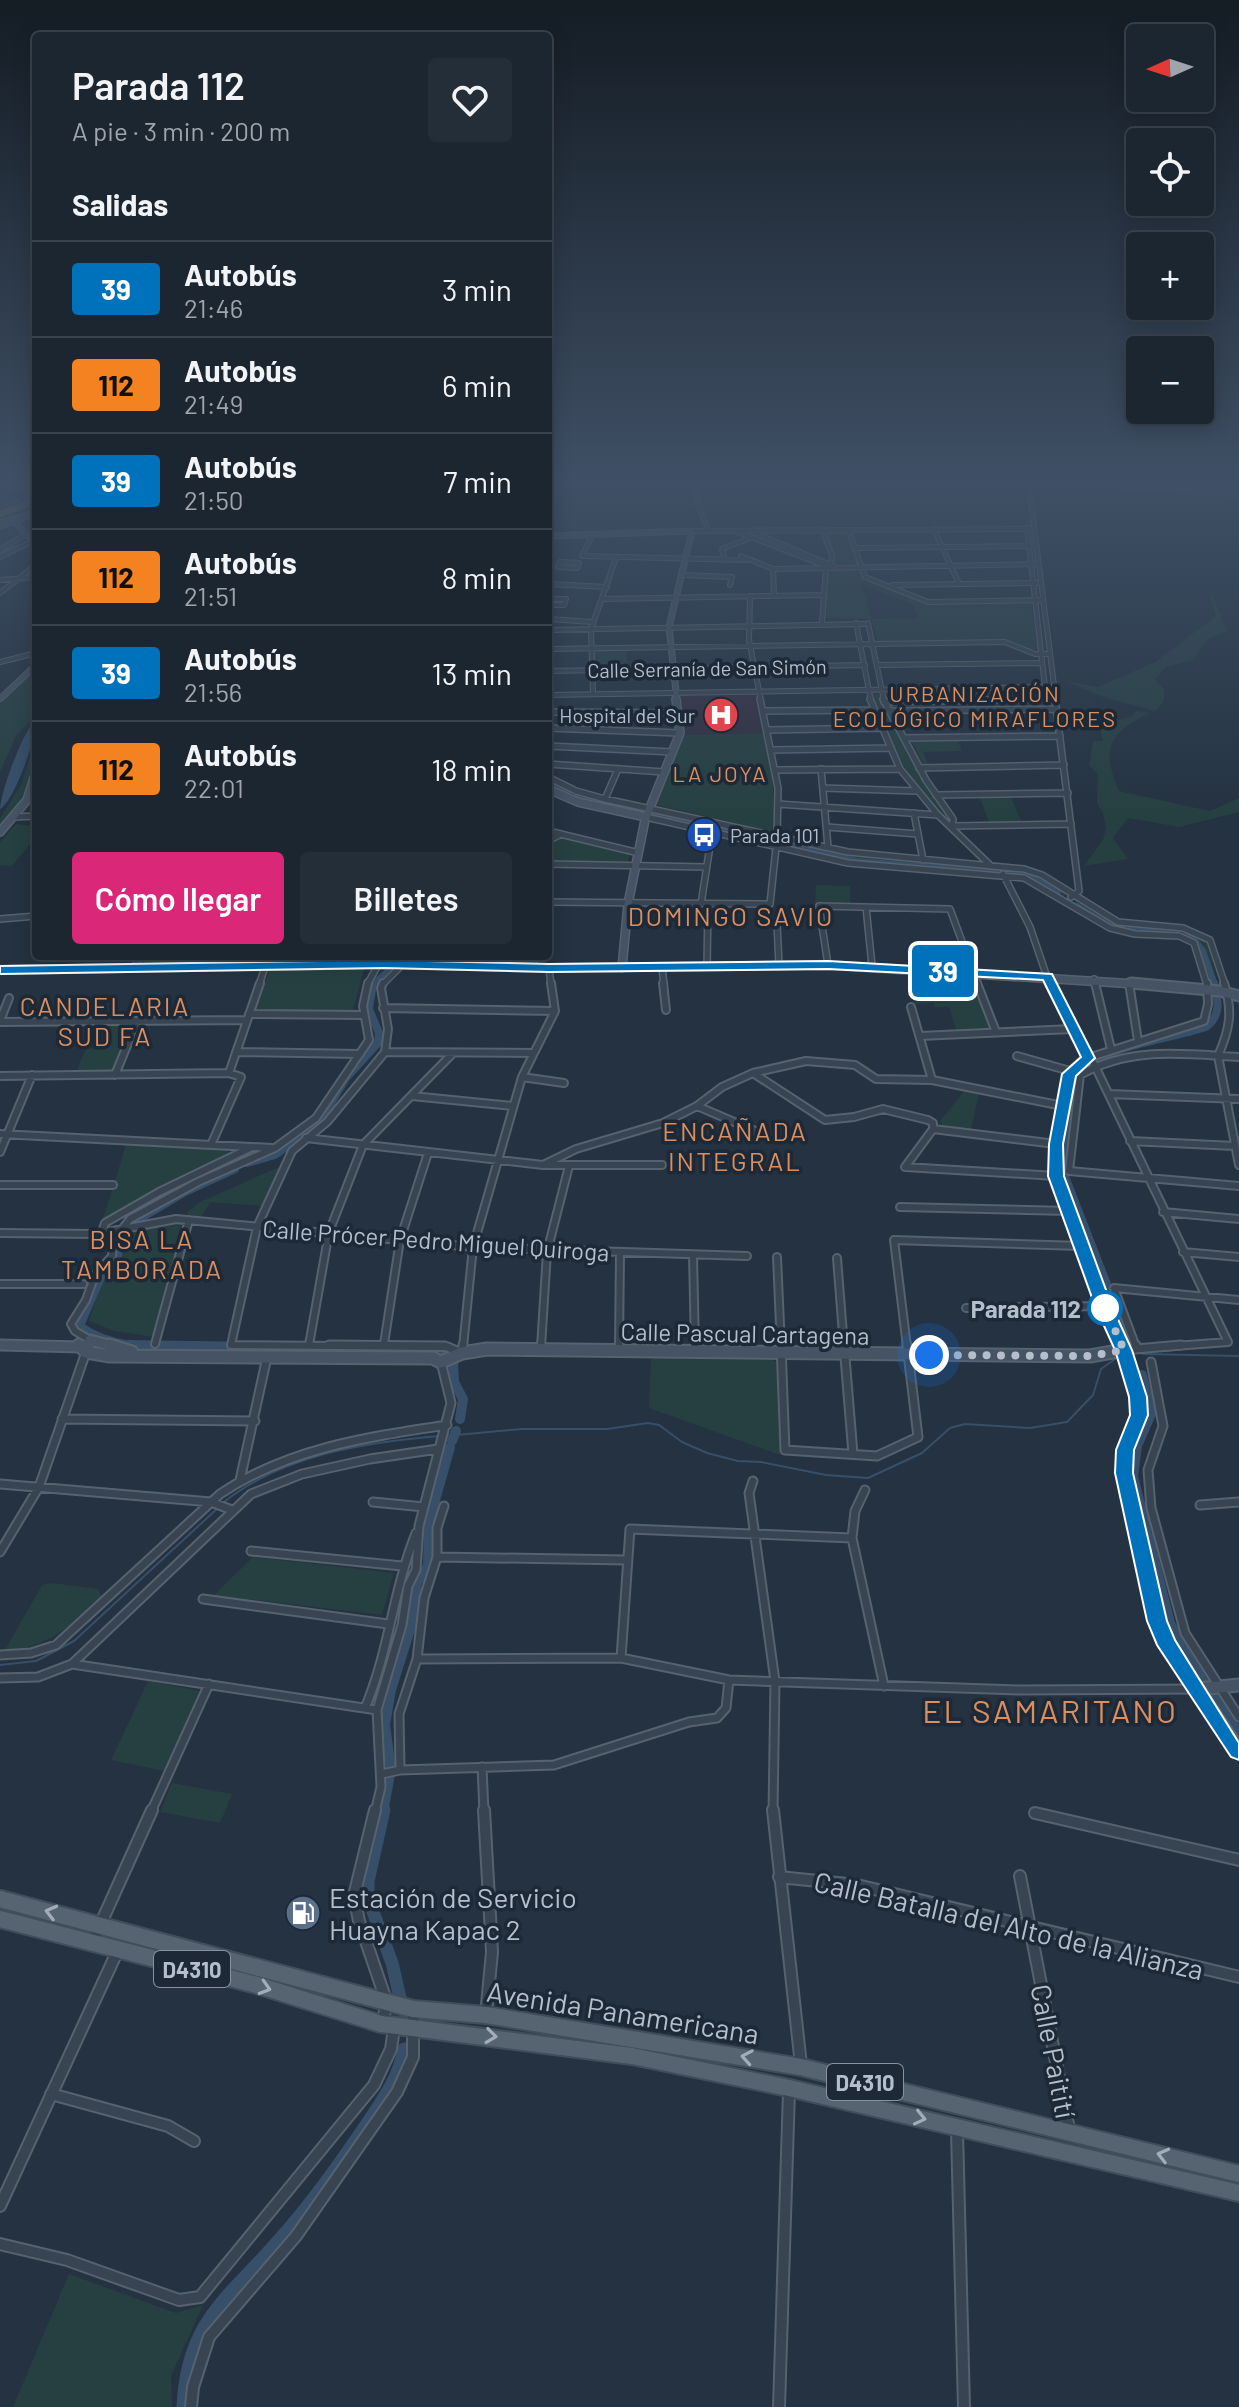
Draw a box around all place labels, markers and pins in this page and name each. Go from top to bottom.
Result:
hospital icon: Hospital del Sur [702,696,740,734]
place label: Hospital del Sur [559,703,695,727]
bus stop icon: Parada 101 [685,816,723,854]
place label: Parada 101 [730,823,819,847]
marker: Parada 112 [1088,1291,1122,1325]
place label: Parada 112 [971,1294,1081,1323]
place label: Estación de Servicio Huayna Kapac 2 [329,1880,577,1946]
fuel station icon: Estación de Servicio Huayna Kapac 2 [284,1894,322,1932]

